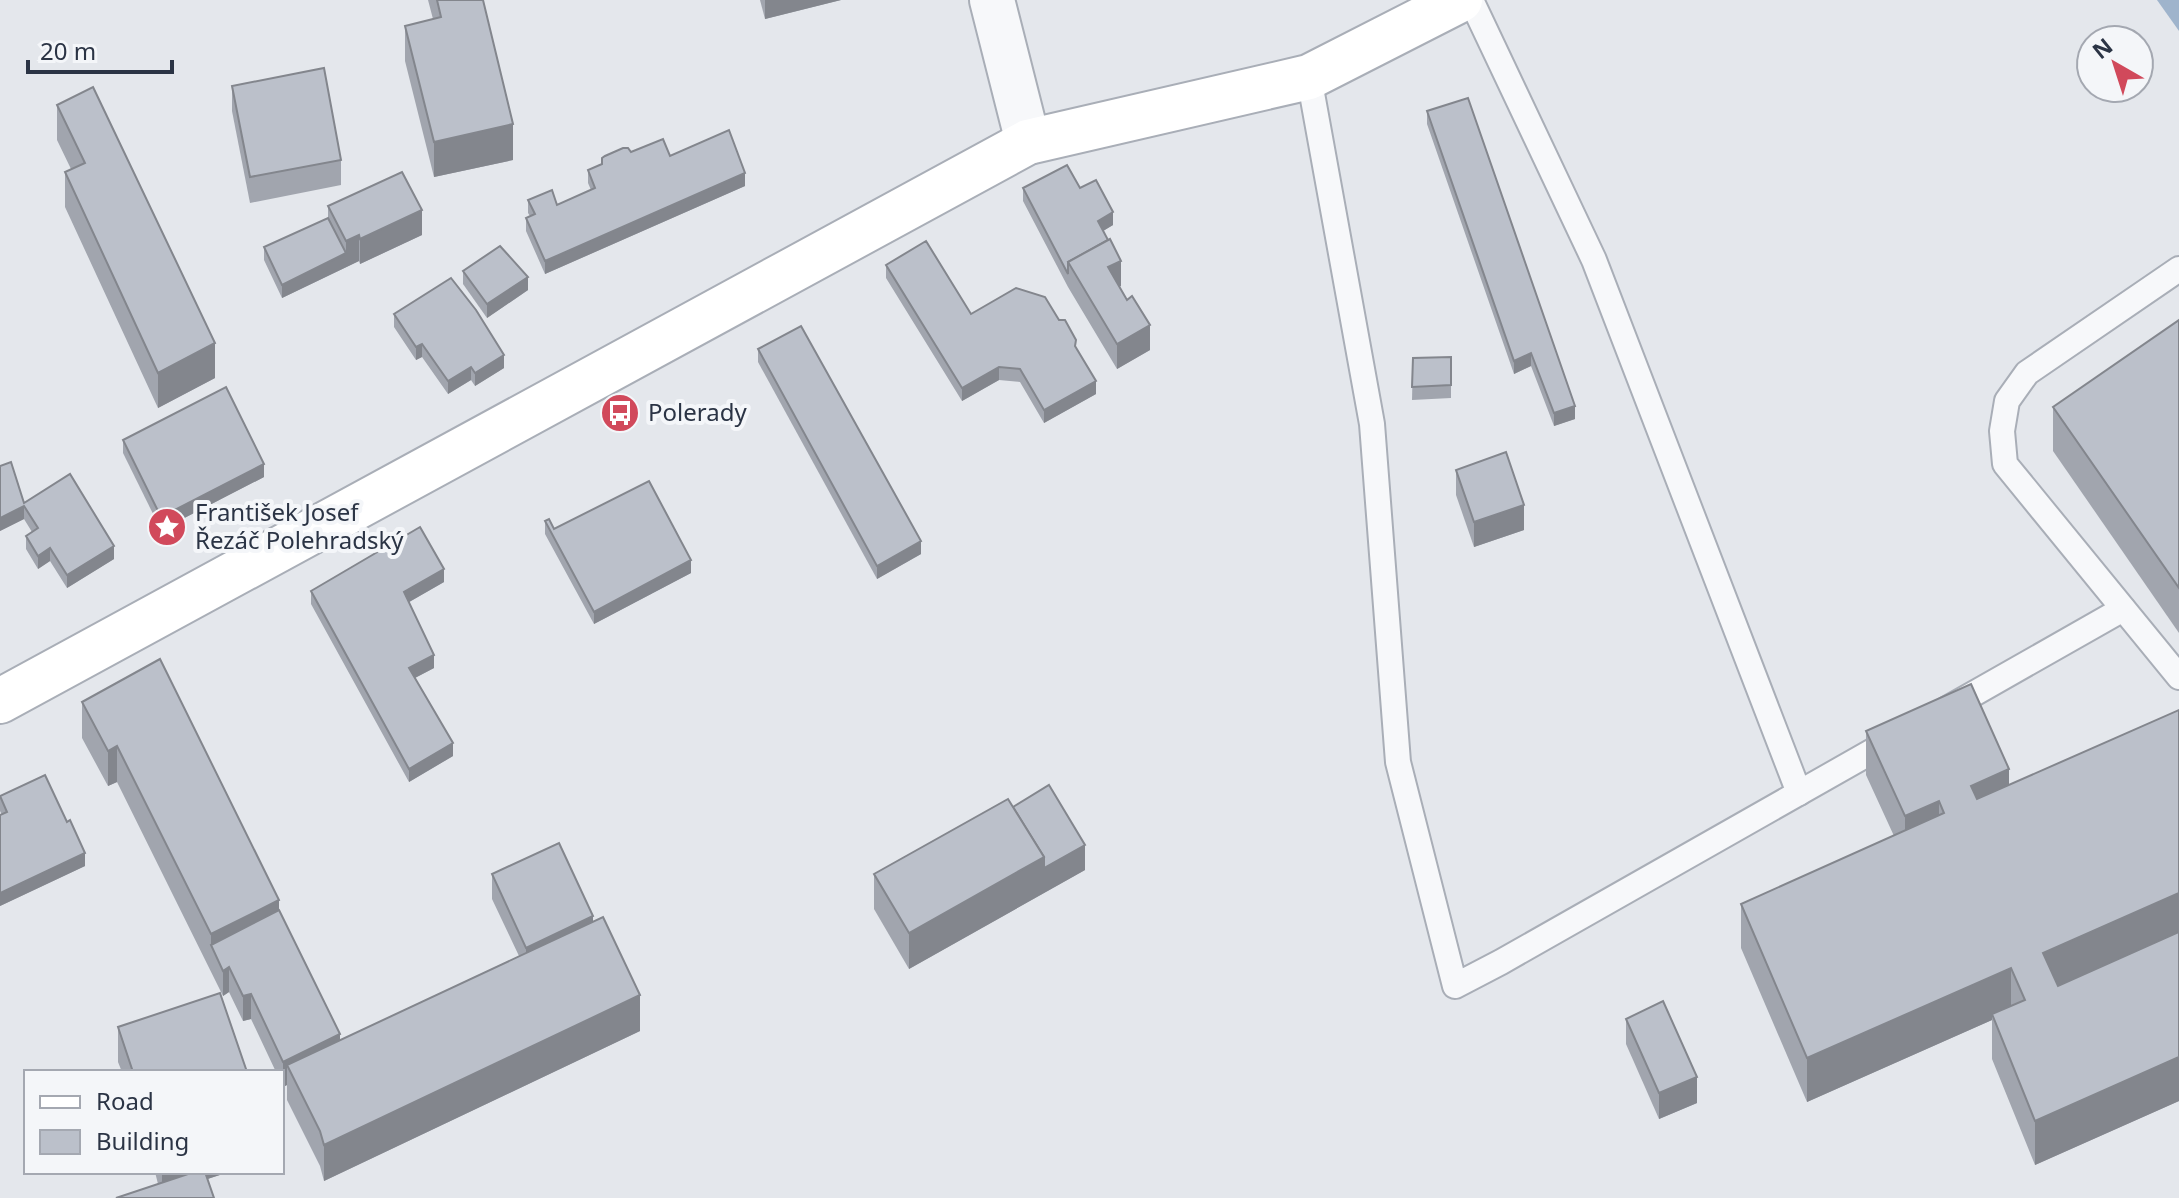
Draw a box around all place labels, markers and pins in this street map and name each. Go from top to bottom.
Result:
bus stop icon: Polerady [599,392,641,434]
place label: Polerady [648,395,747,428]
place label: František Josef Řezáč Polehradský [195,495,404,556]
place icon: František Josef Řezáč Polehradský [146,506,188,548]

